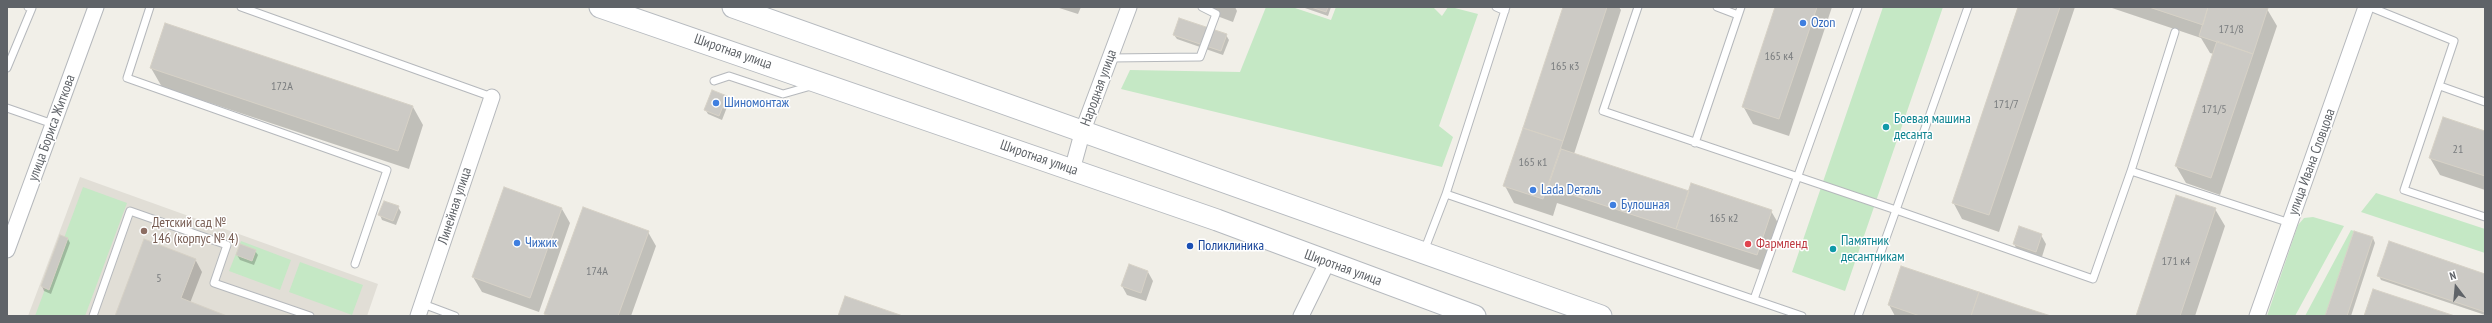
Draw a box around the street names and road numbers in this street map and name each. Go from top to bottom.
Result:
street label: Широтная улица [692,31,774,73]
street label: Народная улица [1077,47,1121,129]
street label: улица Бориса Житкова [25,72,79,184]
street label: улица Ивана Словцова [2285,107,2339,217]
street label: Широтная улица [998,137,1080,179]
street label: Линейная улица [435,165,475,247]
street label: Широтная улица [1302,246,1384,290]

